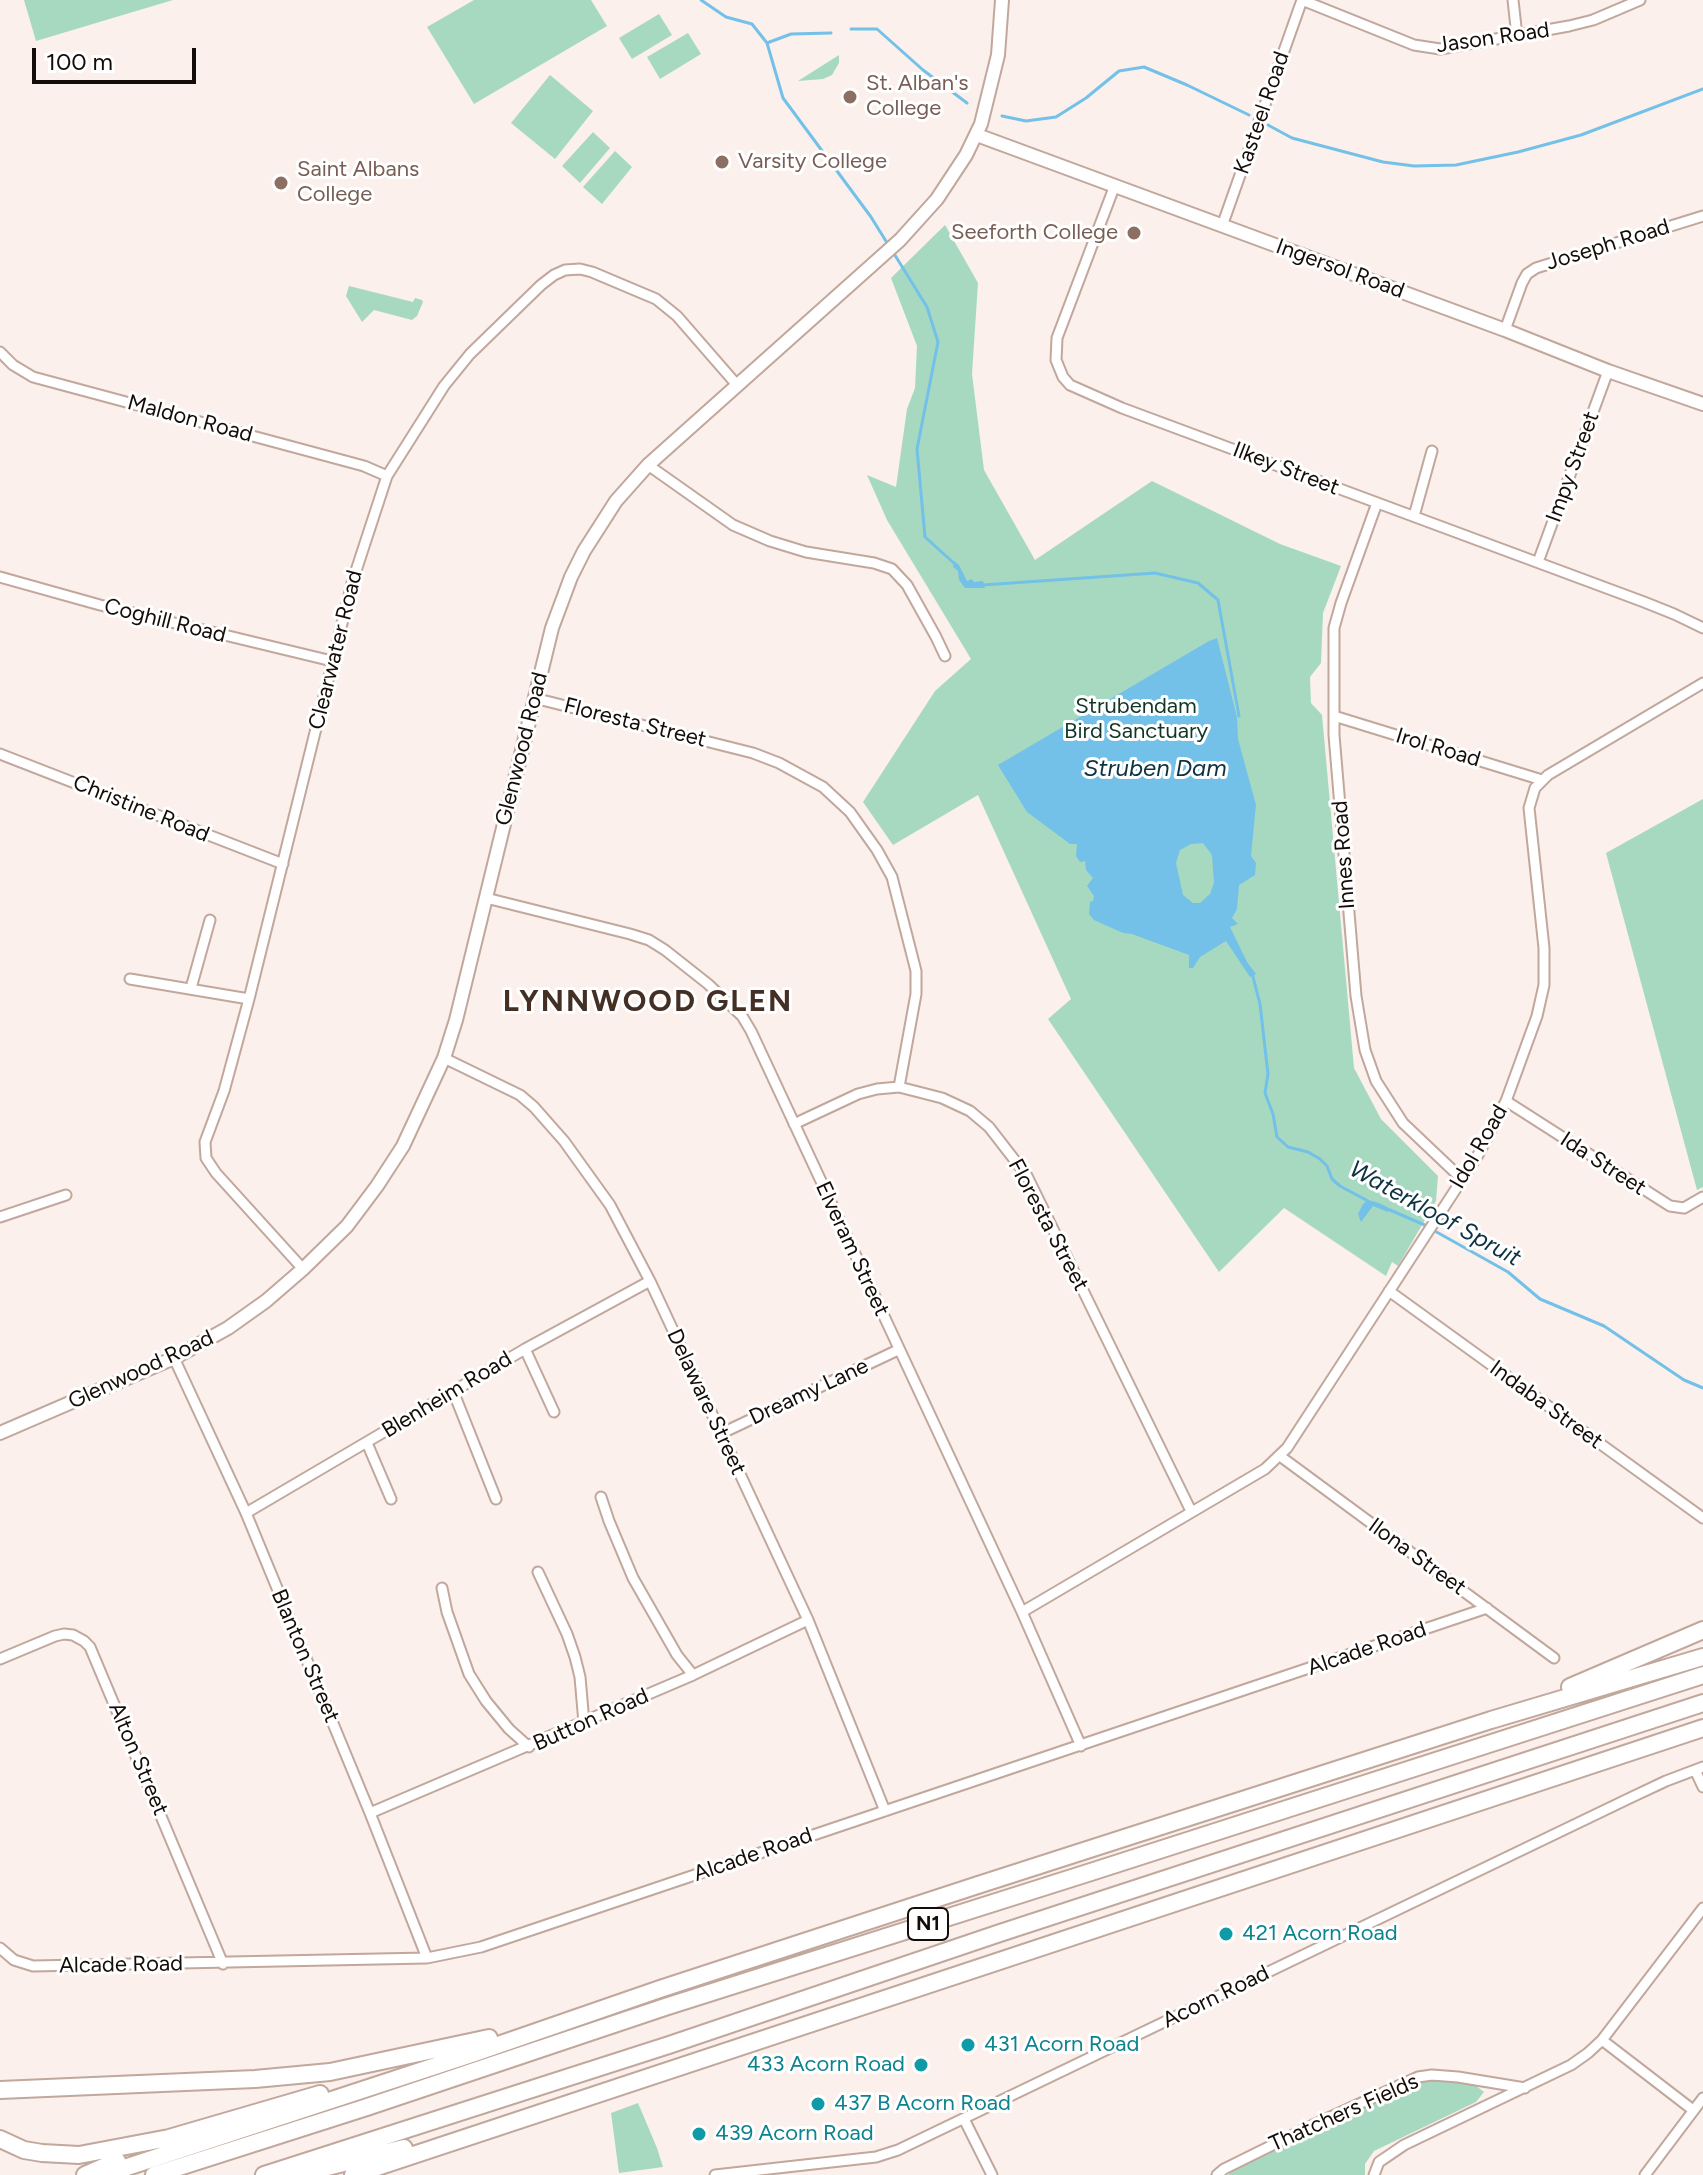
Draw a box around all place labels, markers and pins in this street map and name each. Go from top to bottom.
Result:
place label: St. Alban's College [866,71,969,122]
marker: St. Alban's College [841,88,859,106]
place label: Varsity College [738,149,887,175]
marker: Varsity College [713,153,731,171]
place label: Saint Albans College [297,157,419,208]
marker: Saint Albans College [272,174,290,192]
place label: Seeforth College [951,220,1118,246]
marker: Seeforth College [1125,224,1143,242]
place label: 421 Acorn Road [1242,1921,1398,1947]
marker: 421 Acorn Road [1217,1925,1235,1943]
place label: 431 Acorn Road [984,2032,1139,2058]
marker: 431 Acorn Road [959,2036,977,2054]
place label: 433 Acorn Road [747,2052,905,2078]
marker: 433 Acorn Road [912,2056,930,2074]
place label: 437 B Acorn Road [834,2091,1011,2117]
marker: 437 B Acorn Road [809,2095,827,2113]
place label: 439 Acorn Road [715,2121,874,2147]
marker: 439 Acorn Road [690,2125,708,2143]

